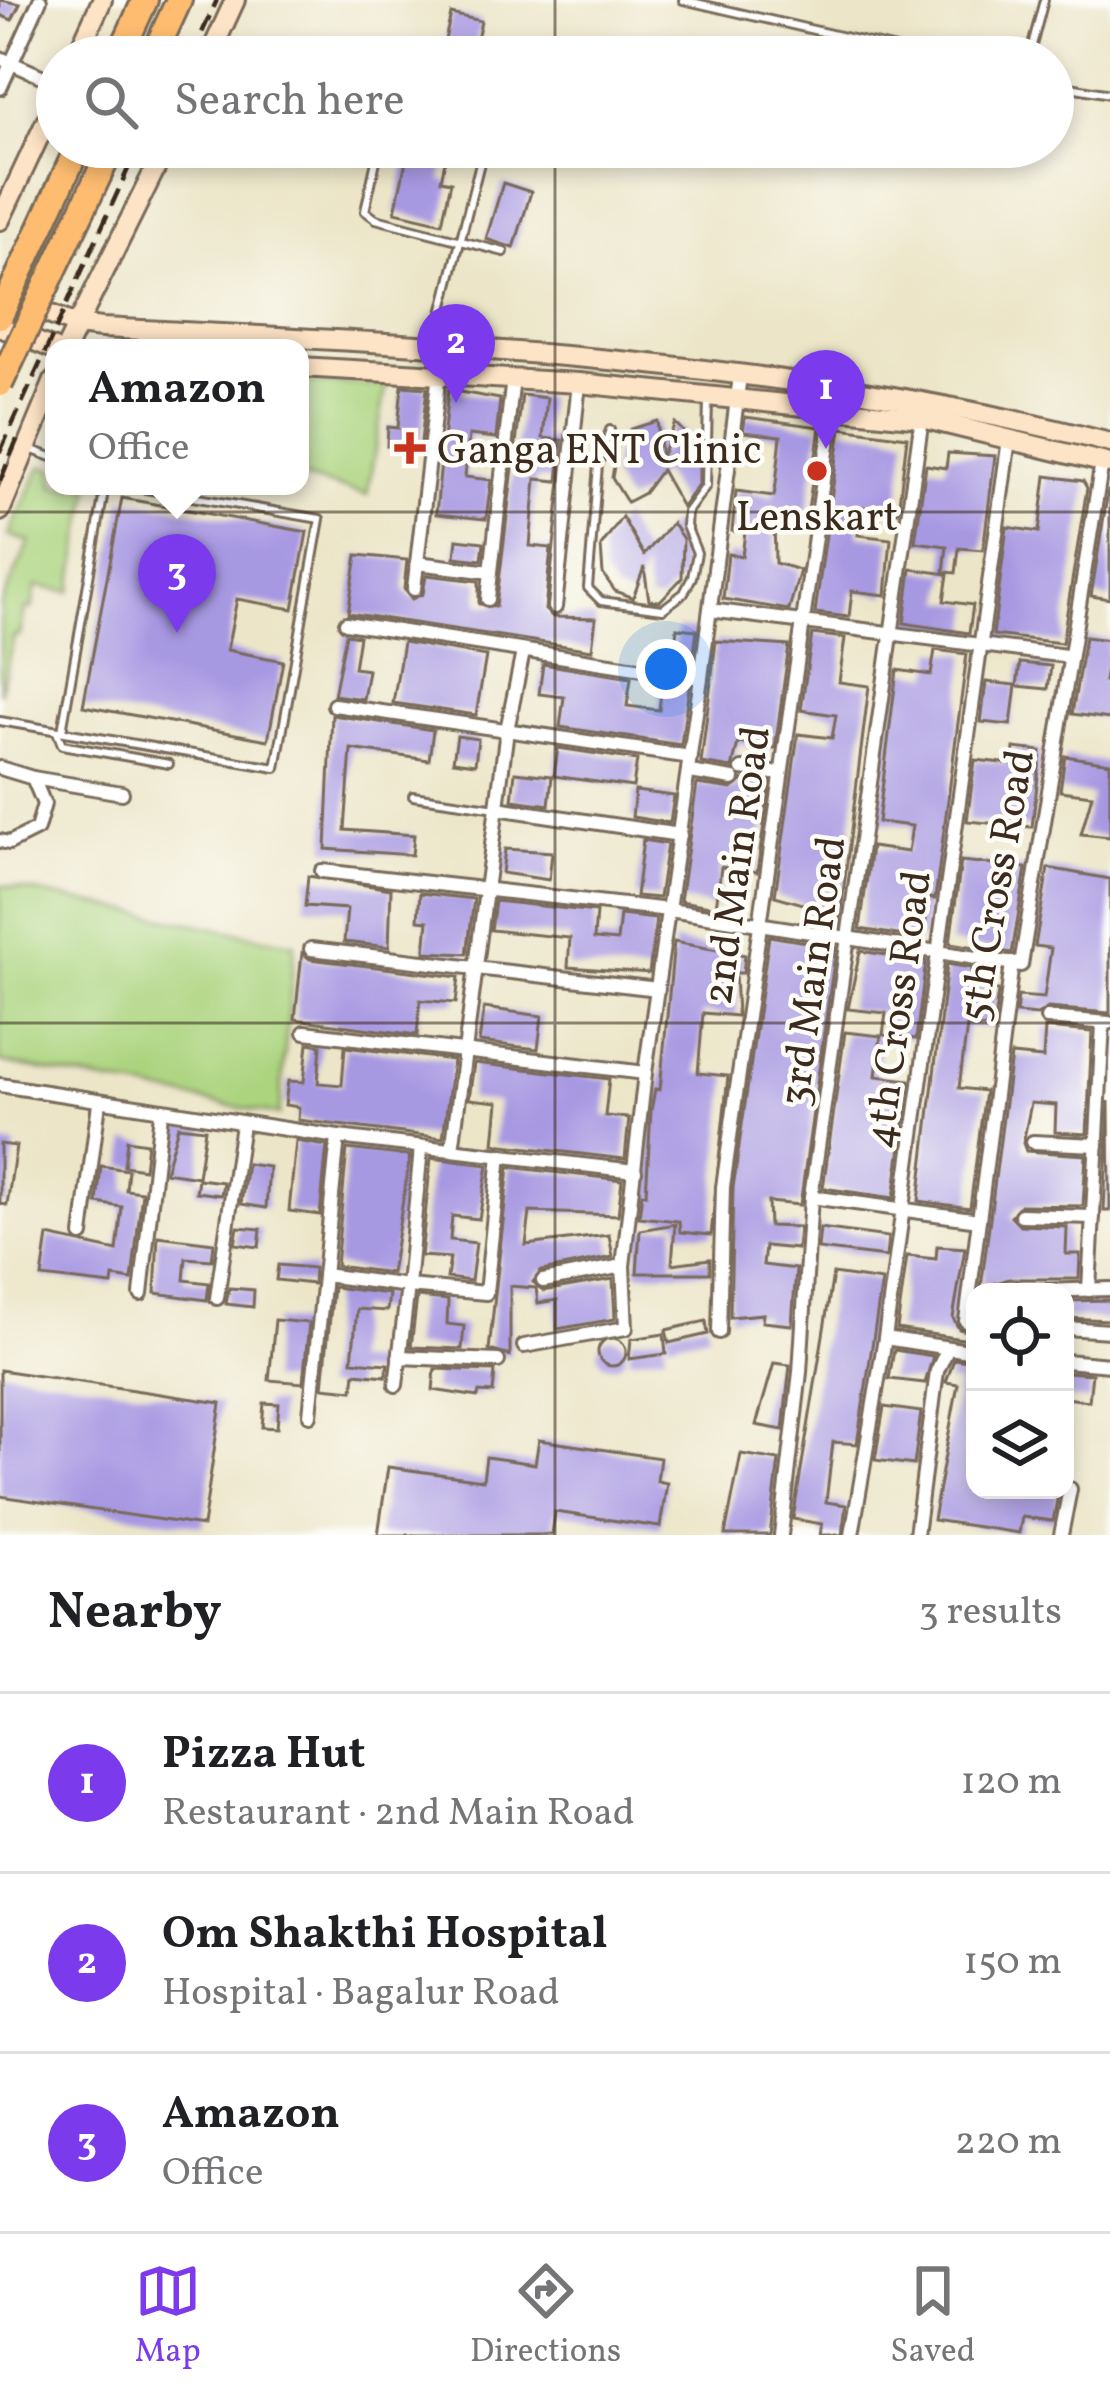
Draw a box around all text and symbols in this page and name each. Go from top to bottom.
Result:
search box [36,36,1074,168]
icon: search [78,69,144,135]
text: Search here [174,71,405,134]
pin: 2 [417,304,495,403]
popup [45,339,309,495]
pin: 1 [787,350,865,449]
text: Amazon [88,359,266,422]
text: Office [88,422,190,476]
place label: Ganga ENT Clinic [437,423,762,482]
marker: Ganga ENT Clinic [394,432,426,464]
marker: Lenskart [804,458,830,484]
place label: Lenskart [736,490,898,549]
pin: 3 [138,534,216,633]
your location [636,639,696,699]
street label: 2nd Main Road [691,723,788,1009]
street label: 5th Cross Road [947,745,1052,1026]
street label: 3rd Main Road [767,833,864,1111]
street label: 4th Cross Road [852,867,949,1152]
map controls [966,1283,1074,1499]
button: locate [966,1283,1074,1391]
button: layers [966,1391,1074,1499]
text: Nearby [48,1578,222,1649]
text: 3 results [919,1586,1062,1640]
text: Pizza Hut [162,1724,366,1787]
text: 1 [79,1756,95,1810]
text: 120 m [961,1756,1062,1810]
text: Restaurant · 2nd Main Road [162,1787,635,1841]
text: Om Shakthi Hospital [162,1904,608,1967]
text: 2 [77,1936,97,1990]
text: 150 m [963,1936,1062,1990]
text: Hospital · Bagalur Road [162,1967,560,2021]
text: Amazon [162,2084,340,2147]
text: 3 [77,2116,97,2170]
text: 220 m [955,2116,1062,2170]
text: Office [162,2147,263,2201]
tab: Map [135,2258,201,2376]
tab: Directions [470,2258,621,2376]
tab: Saved [890,2258,975,2376]

